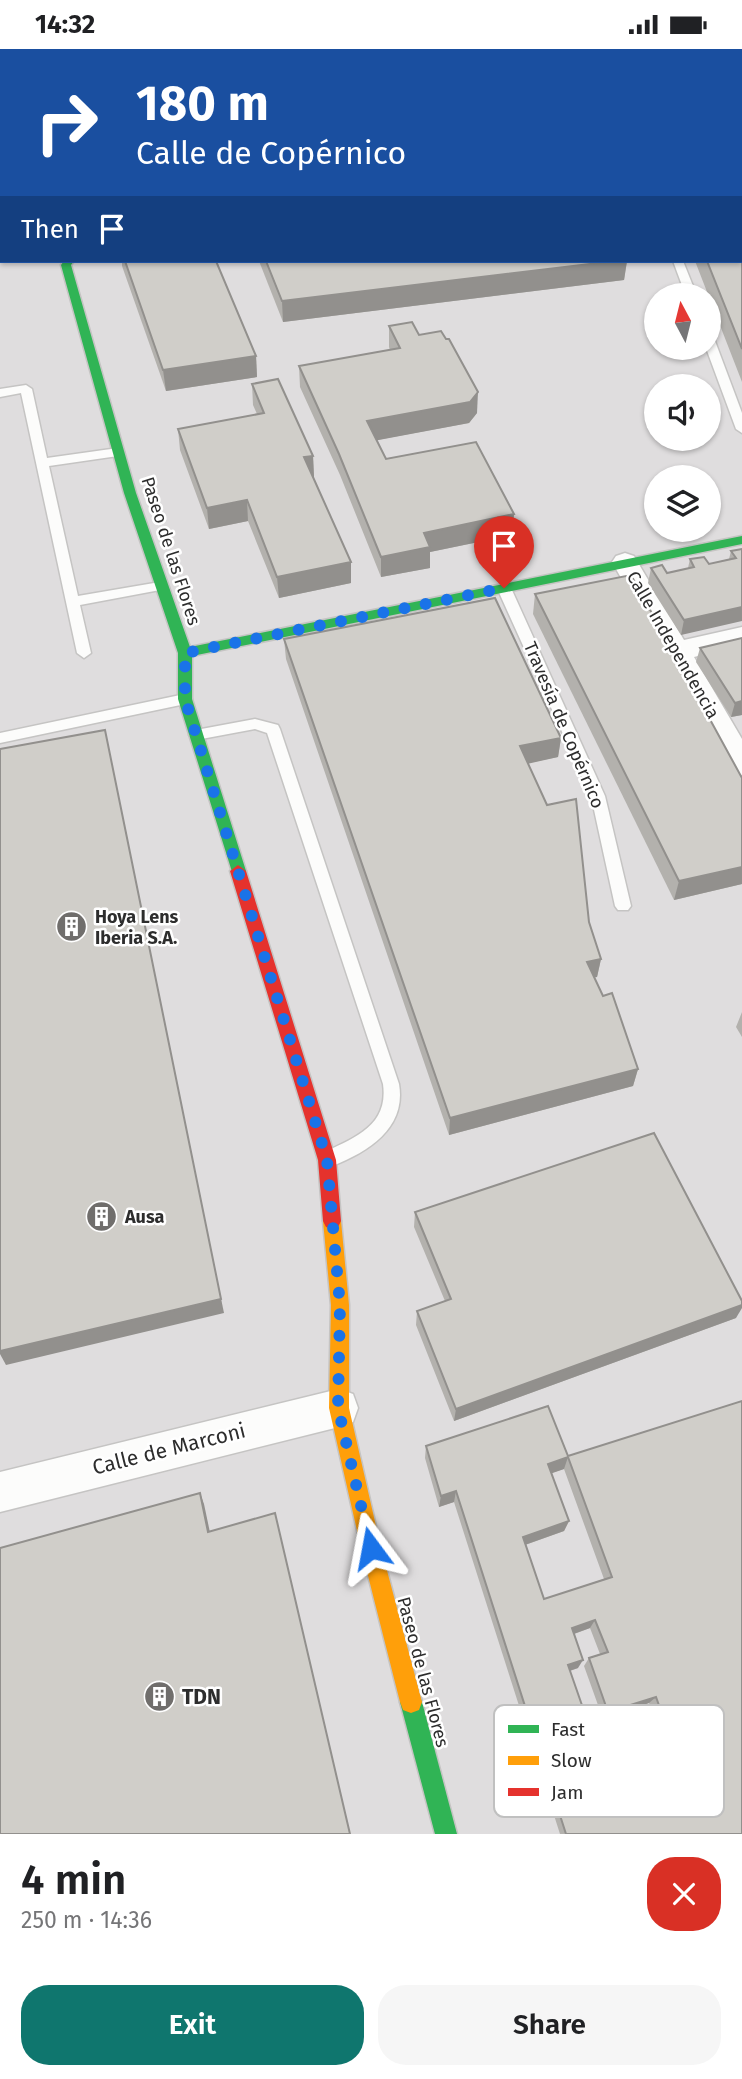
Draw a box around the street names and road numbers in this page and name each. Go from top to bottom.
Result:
street label: Paseo de las Flores [137,474,205,628]
street label: Calle Independencia [622,567,724,723]
street label: Travesía de Copérnico [519,638,609,812]
street label: Calle de Marconi [90,1417,248,1481]
street label: Paseo de las Flores [392,1594,454,1750]

